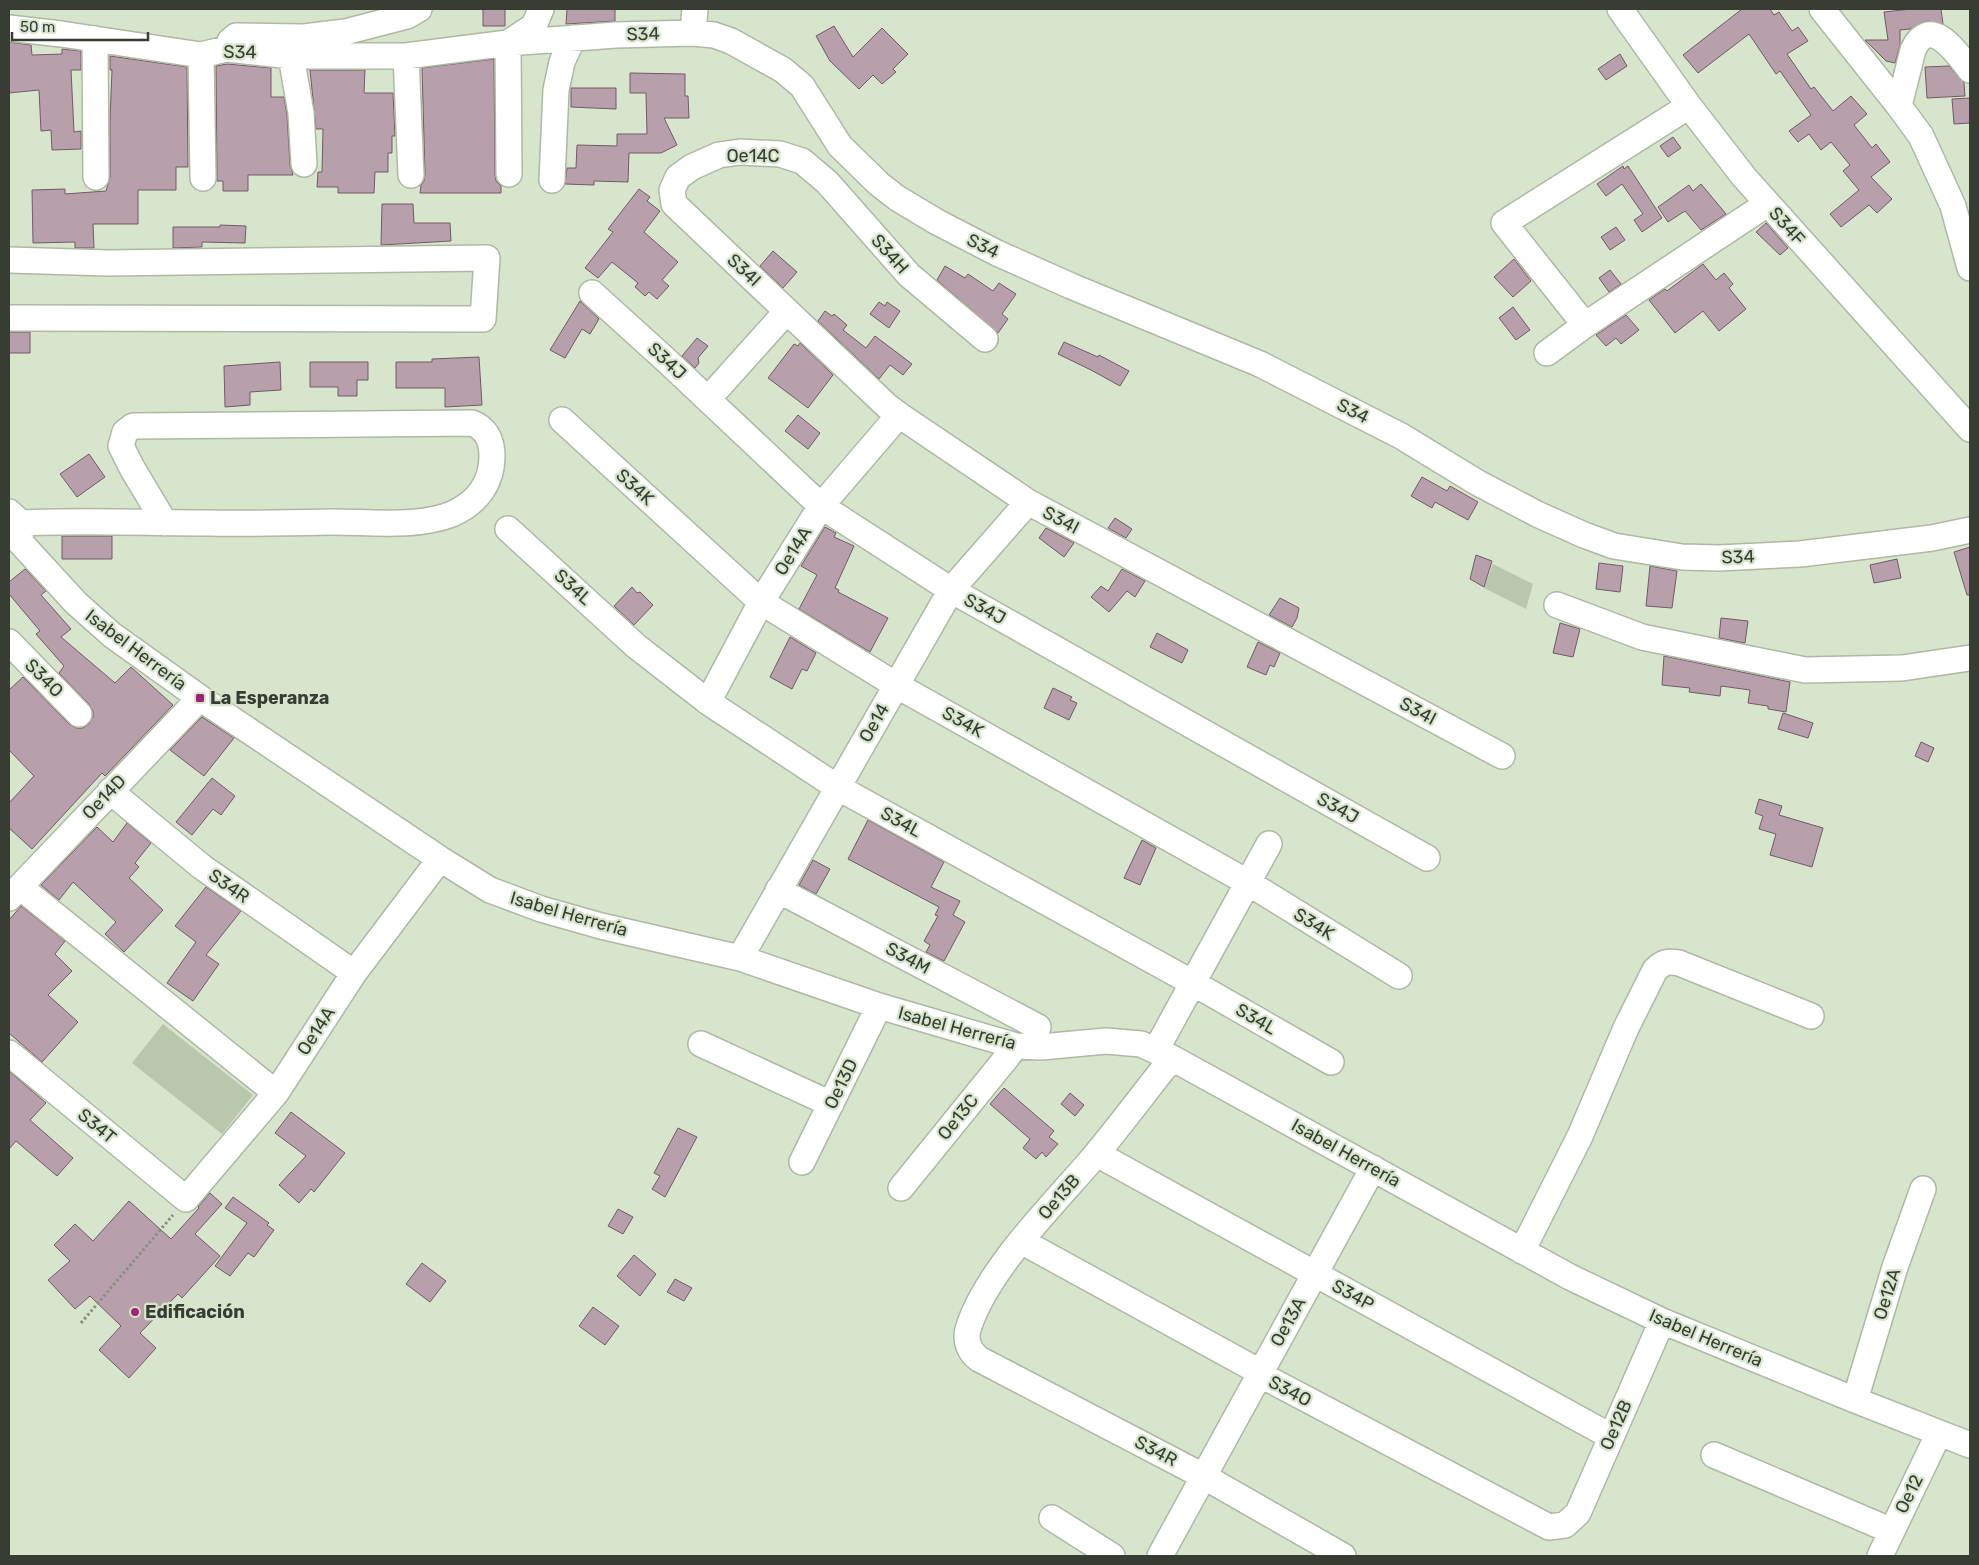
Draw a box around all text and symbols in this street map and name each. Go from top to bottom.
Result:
scale bar [12,10,149,42]
text: 50 m [20,18,55,36]
street label: S34 [626,22,660,46]
street label: S34 [223,41,257,63]
street label: Oe14C [726,145,780,167]
street label: S34F [1764,202,1810,250]
street label: S34 [963,229,1003,263]
street label: S34H [866,230,914,278]
street label: S34I [723,249,765,291]
street label: S34J [643,338,691,384]
street label: S34 [1333,394,1373,428]
street label: S34K [611,464,659,510]
street label: S34I [1039,501,1083,539]
street label: Oe14A [770,523,816,579]
street label: S34 [1721,545,1755,569]
street label: S34L [550,564,596,610]
street label: S34J [960,589,1010,629]
street label: Isabel Herrería [81,605,191,695]
street label: S34O [20,654,68,702]
place label: La Esperanza [210,687,330,709]
marker: La Esperanza [194,692,206,704]
street label: S34I [1396,692,1440,730]
street label: Oe14 [854,700,894,746]
street label: S34K [938,702,988,742]
street label: Oe14D [77,770,131,824]
street label: S34J [1313,788,1363,828]
street label: S34L [877,802,925,842]
street label: S34R [204,864,254,908]
street label: Isabel Herrería [508,887,630,941]
street label: S34K [1290,903,1339,945]
street label: S34M [882,937,934,979]
street label: S34L [1232,999,1280,1039]
street label: Isabel Herrería [896,1002,1018,1054]
street label: Oe14A [292,1003,340,1059]
street label: Oe13D [819,1055,863,1113]
street label: Oe13C [933,1090,983,1144]
street label: S34T [73,1104,121,1148]
street label: Isabel Herrería [1288,1114,1404,1192]
street label: Oe13B [1033,1170,1085,1224]
street label: Oe12A [1869,1266,1905,1322]
street label: S34P [1328,1275,1378,1315]
street label: Oe13A [1266,1294,1310,1350]
place label: Edificación [145,1301,245,1323]
street label: Isabel Herrería [1646,1304,1766,1372]
marker: Edificación [129,1306,141,1318]
street label: S34O [1265,1371,1315,1411]
street label: Oe12B [1595,1397,1637,1453]
street label: S34R [1131,1431,1181,1471]
street label: Oe12 [1890,1471,1928,1517]

